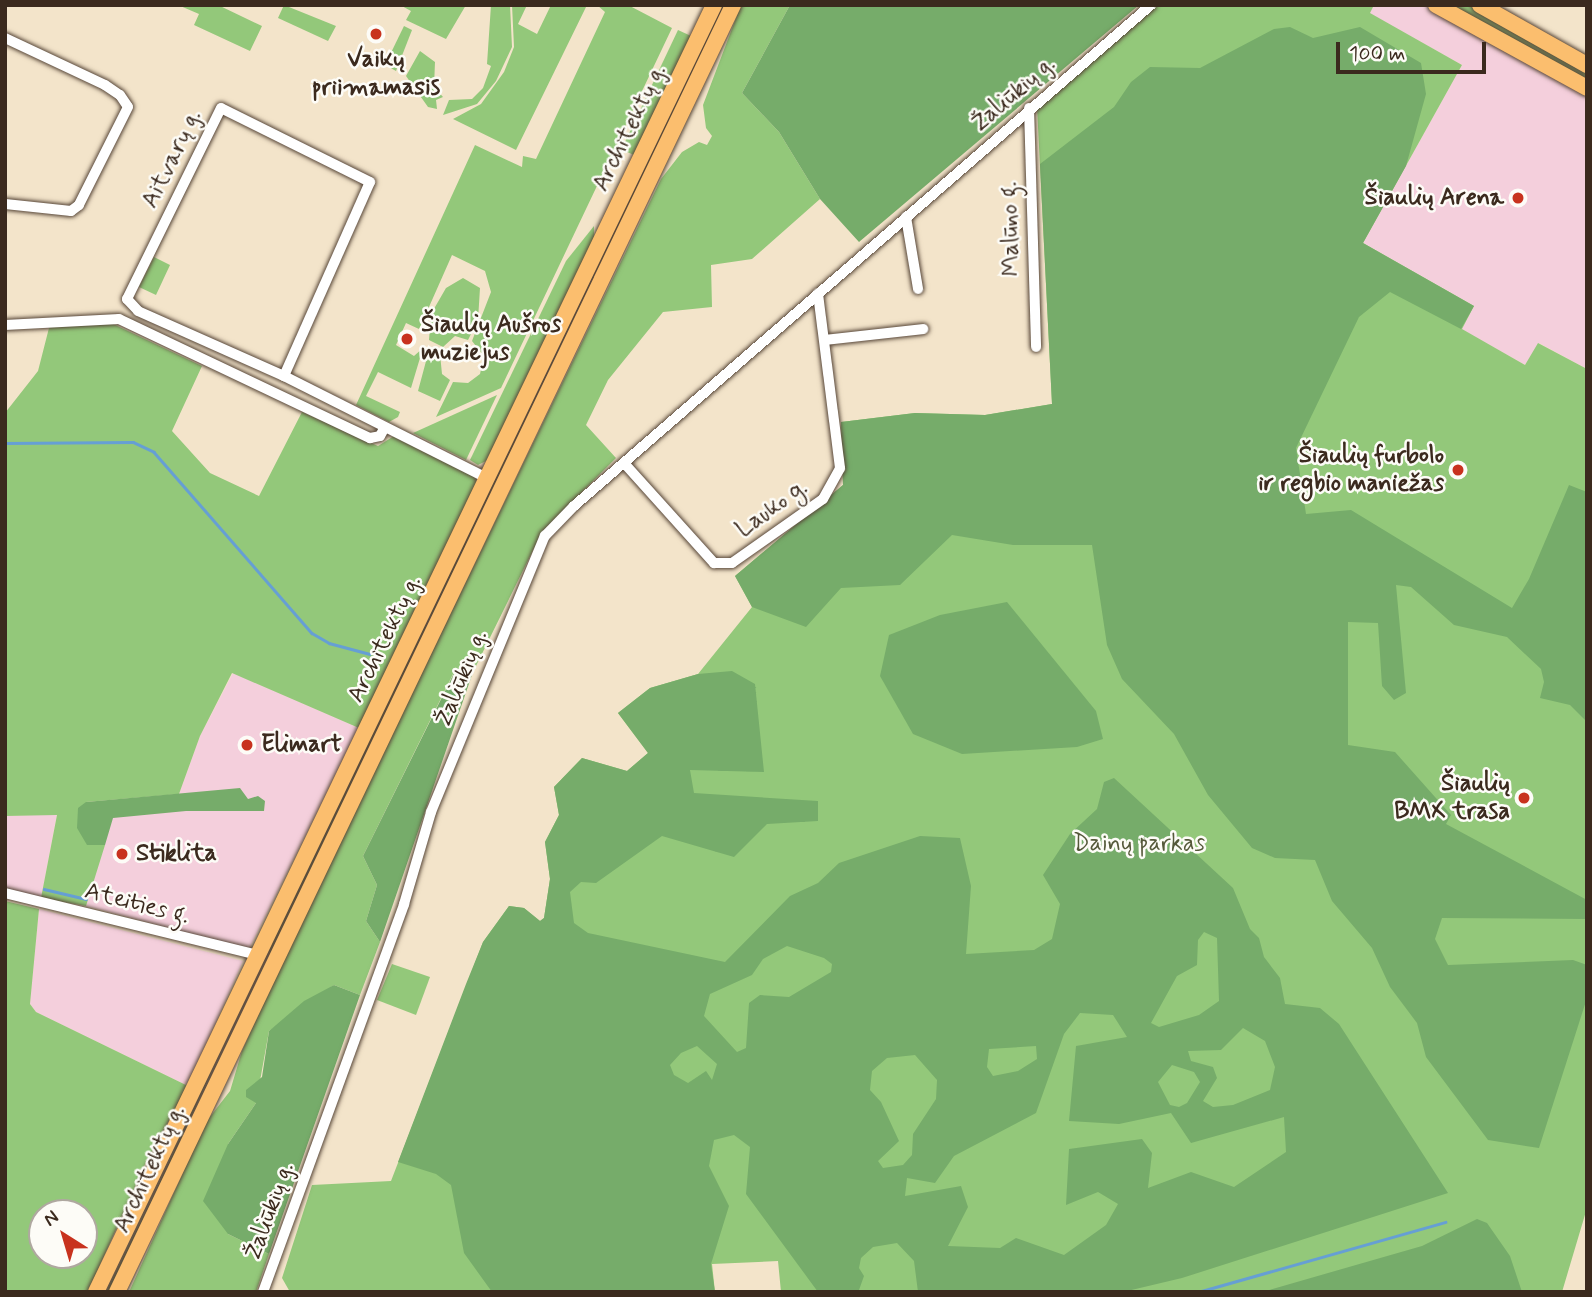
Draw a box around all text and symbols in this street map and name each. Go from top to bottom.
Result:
marker: Vaikų priimamasis [368,26,384,42]
scale bar [1340,28,1490,72]
text: 100 m [1349,40,1405,68]
place label: Vaikų priimamasis [312,46,440,102]
street label: Žaliūkių g. [966,50,1062,138]
street label: Architektų g. [587,60,673,196]
street label: Aitvarų g. [136,105,208,213]
street label: Malūno g. [995,181,1027,277]
place label: Šiaulių Arena [1365,184,1504,212]
marker: Šiaulių Arena [1510,190,1526,206]
place label: Šiaulių Aušros muziejus [421,311,561,367]
marker: Šiaulių Aušros muziejus [399,331,415,347]
place label: Šiaulių furbolo ir regbio maniežas [1258,442,1444,498]
marker: Šiaulių furbolo ir regbio maniežas [1450,462,1466,478]
street label: Lauko g. [731,474,813,544]
street label: Architektų g. [342,571,428,707]
street label: Žaliūkių g. [430,626,494,730]
place label: Elimart [261,731,342,759]
marker: Elimart [239,737,255,753]
place label: Šiaulių BMX trasa [1394,770,1510,826]
marker: Šiaulių BMX trasa [1516,790,1532,806]
park label: Dainų parkas [1073,830,1205,858]
place label: Stiklita [136,840,217,868]
marker: Stiklita [114,846,130,862]
street label: Ateities g. [82,877,192,931]
street label: Architektų g. [108,1100,192,1238]
street label: Žaliūkių g. [239,1159,301,1263]
north arrow [28,1199,98,1269]
text: N [39,1205,64,1232]

